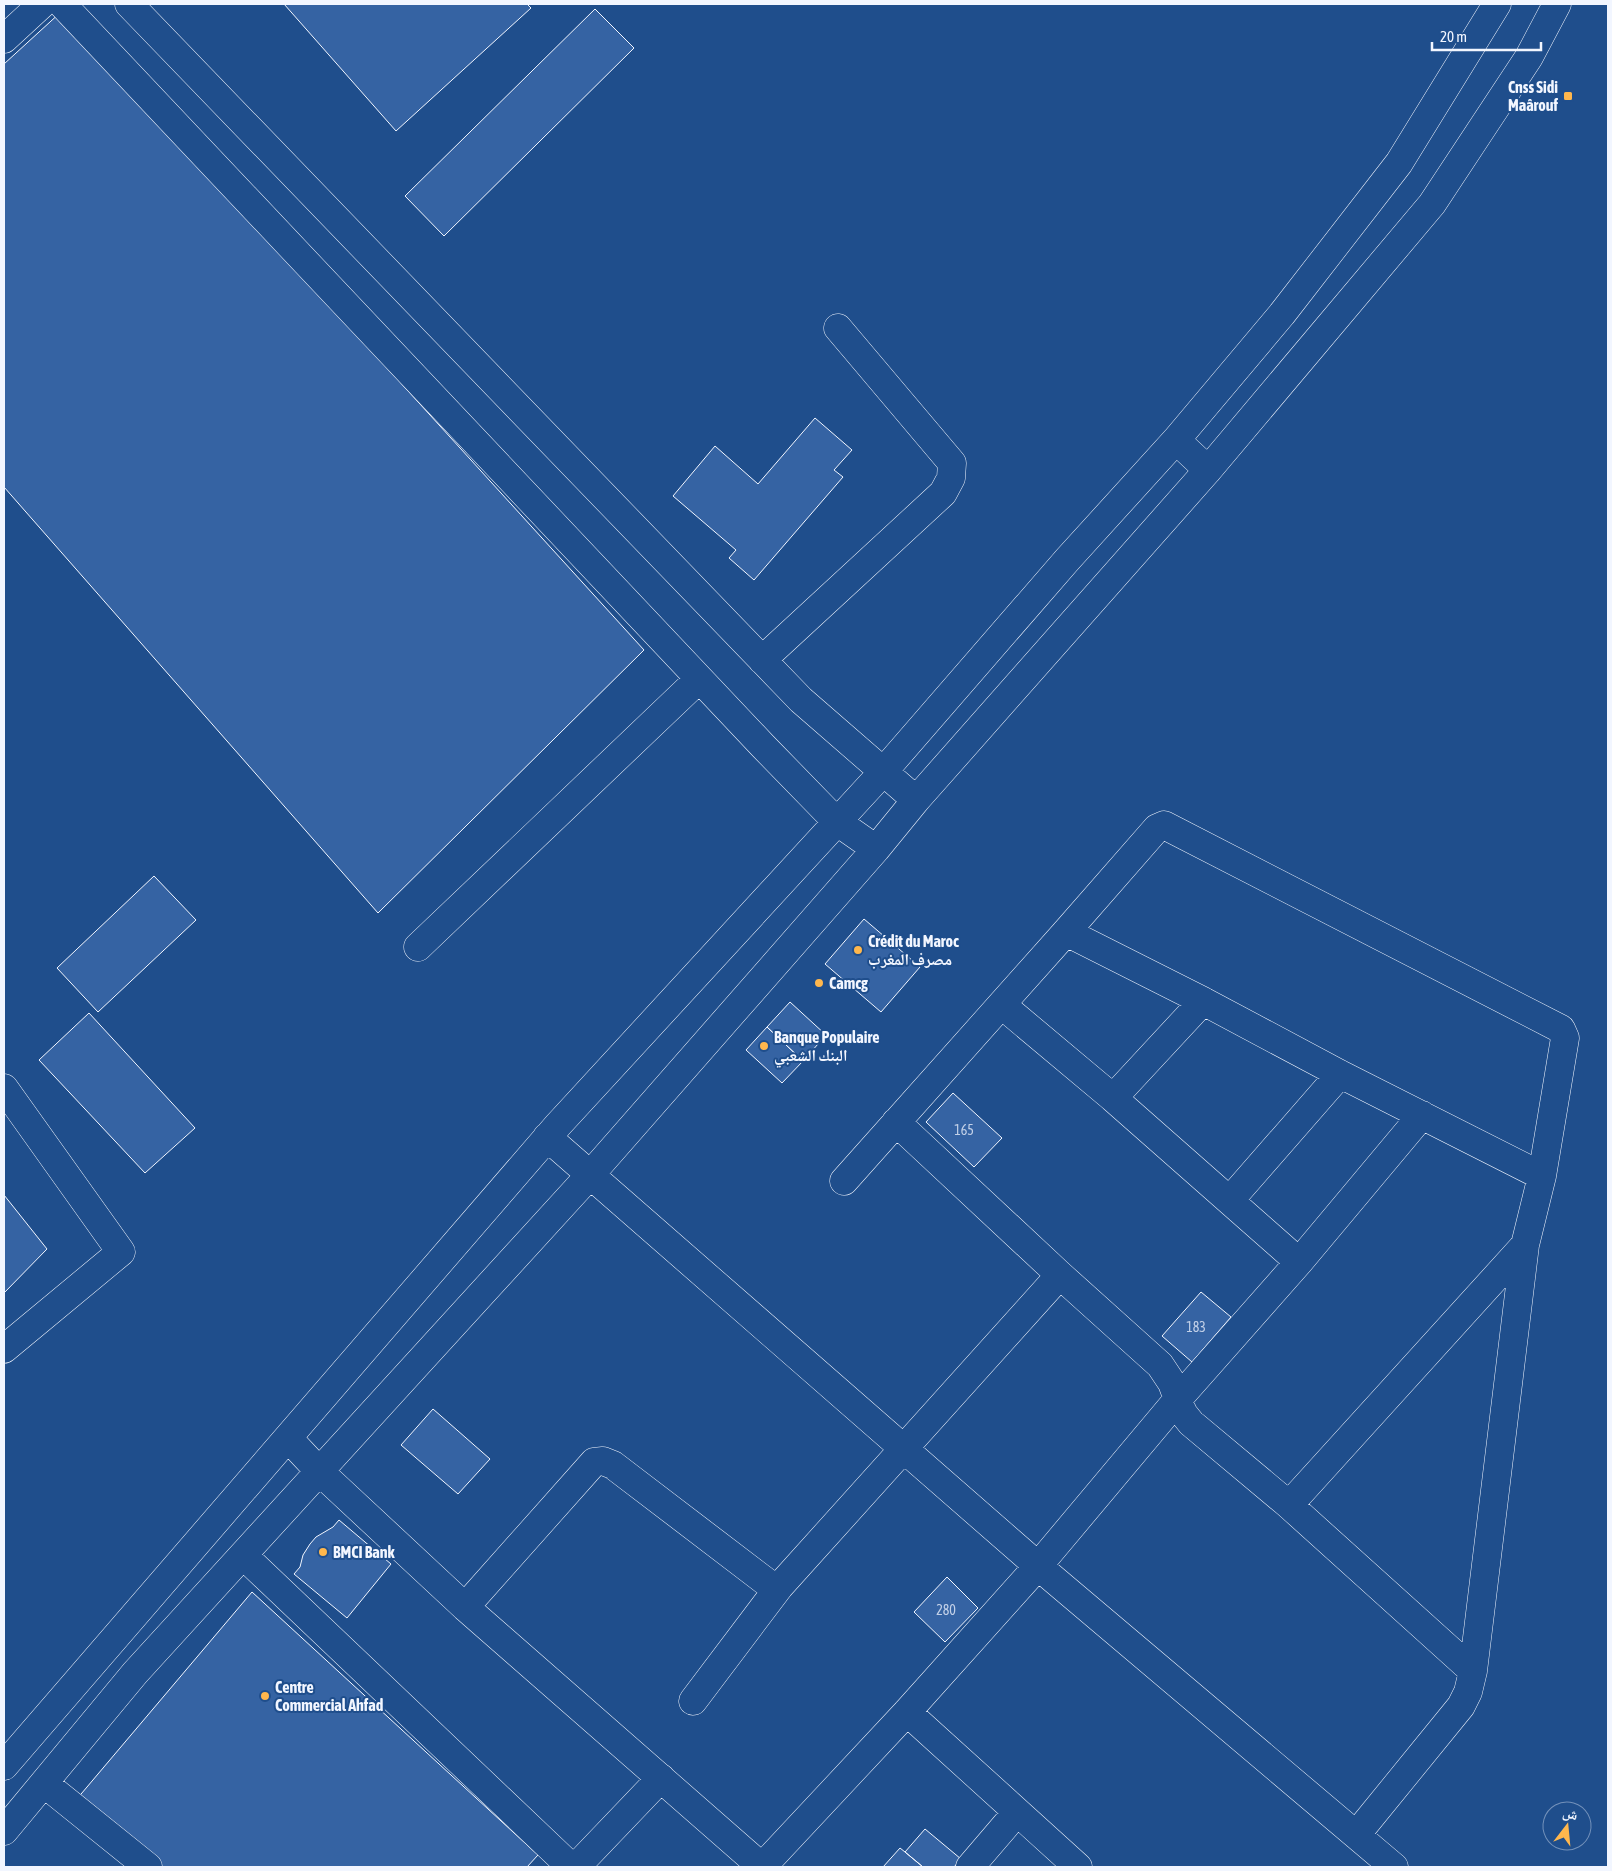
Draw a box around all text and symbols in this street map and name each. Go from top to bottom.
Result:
scale bar [1432,20,1541,52]
text: 20 m [1440,28,1467,45]
place label: Cnss Sidi Maârouf [1508,78,1559,114]
marker: Cnss Sidi Maârouf [1562,90,1574,102]
place label: Crédit du Maroc مصرف المغرب [868,932,959,969]
marker: Crédit du Maroc مصرف المغرب [852,944,864,956]
place label: Camcg [829,974,868,992]
marker: Camcg [813,977,825,989]
place label: Banque Populaire البنك الشعبي [774,1028,879,1068]
marker: Banque Populaire البنك الشعبي [758,1040,770,1052]
house number: 165 [954,1122,974,1138]
house number: 183 [1186,1319,1206,1335]
place label: BMCI Bank [333,1543,396,1561]
marker: BMCI Bank [317,1546,329,1558]
house number: 280 [936,1602,956,1618]
place label: Centre Commercial Ahfad [275,1678,384,1714]
marker: Centre Commercial Ahfad [259,1690,271,1702]
north arrow [1542,1801,1592,1851]
text: ش [1561,1804,1580,1824]

